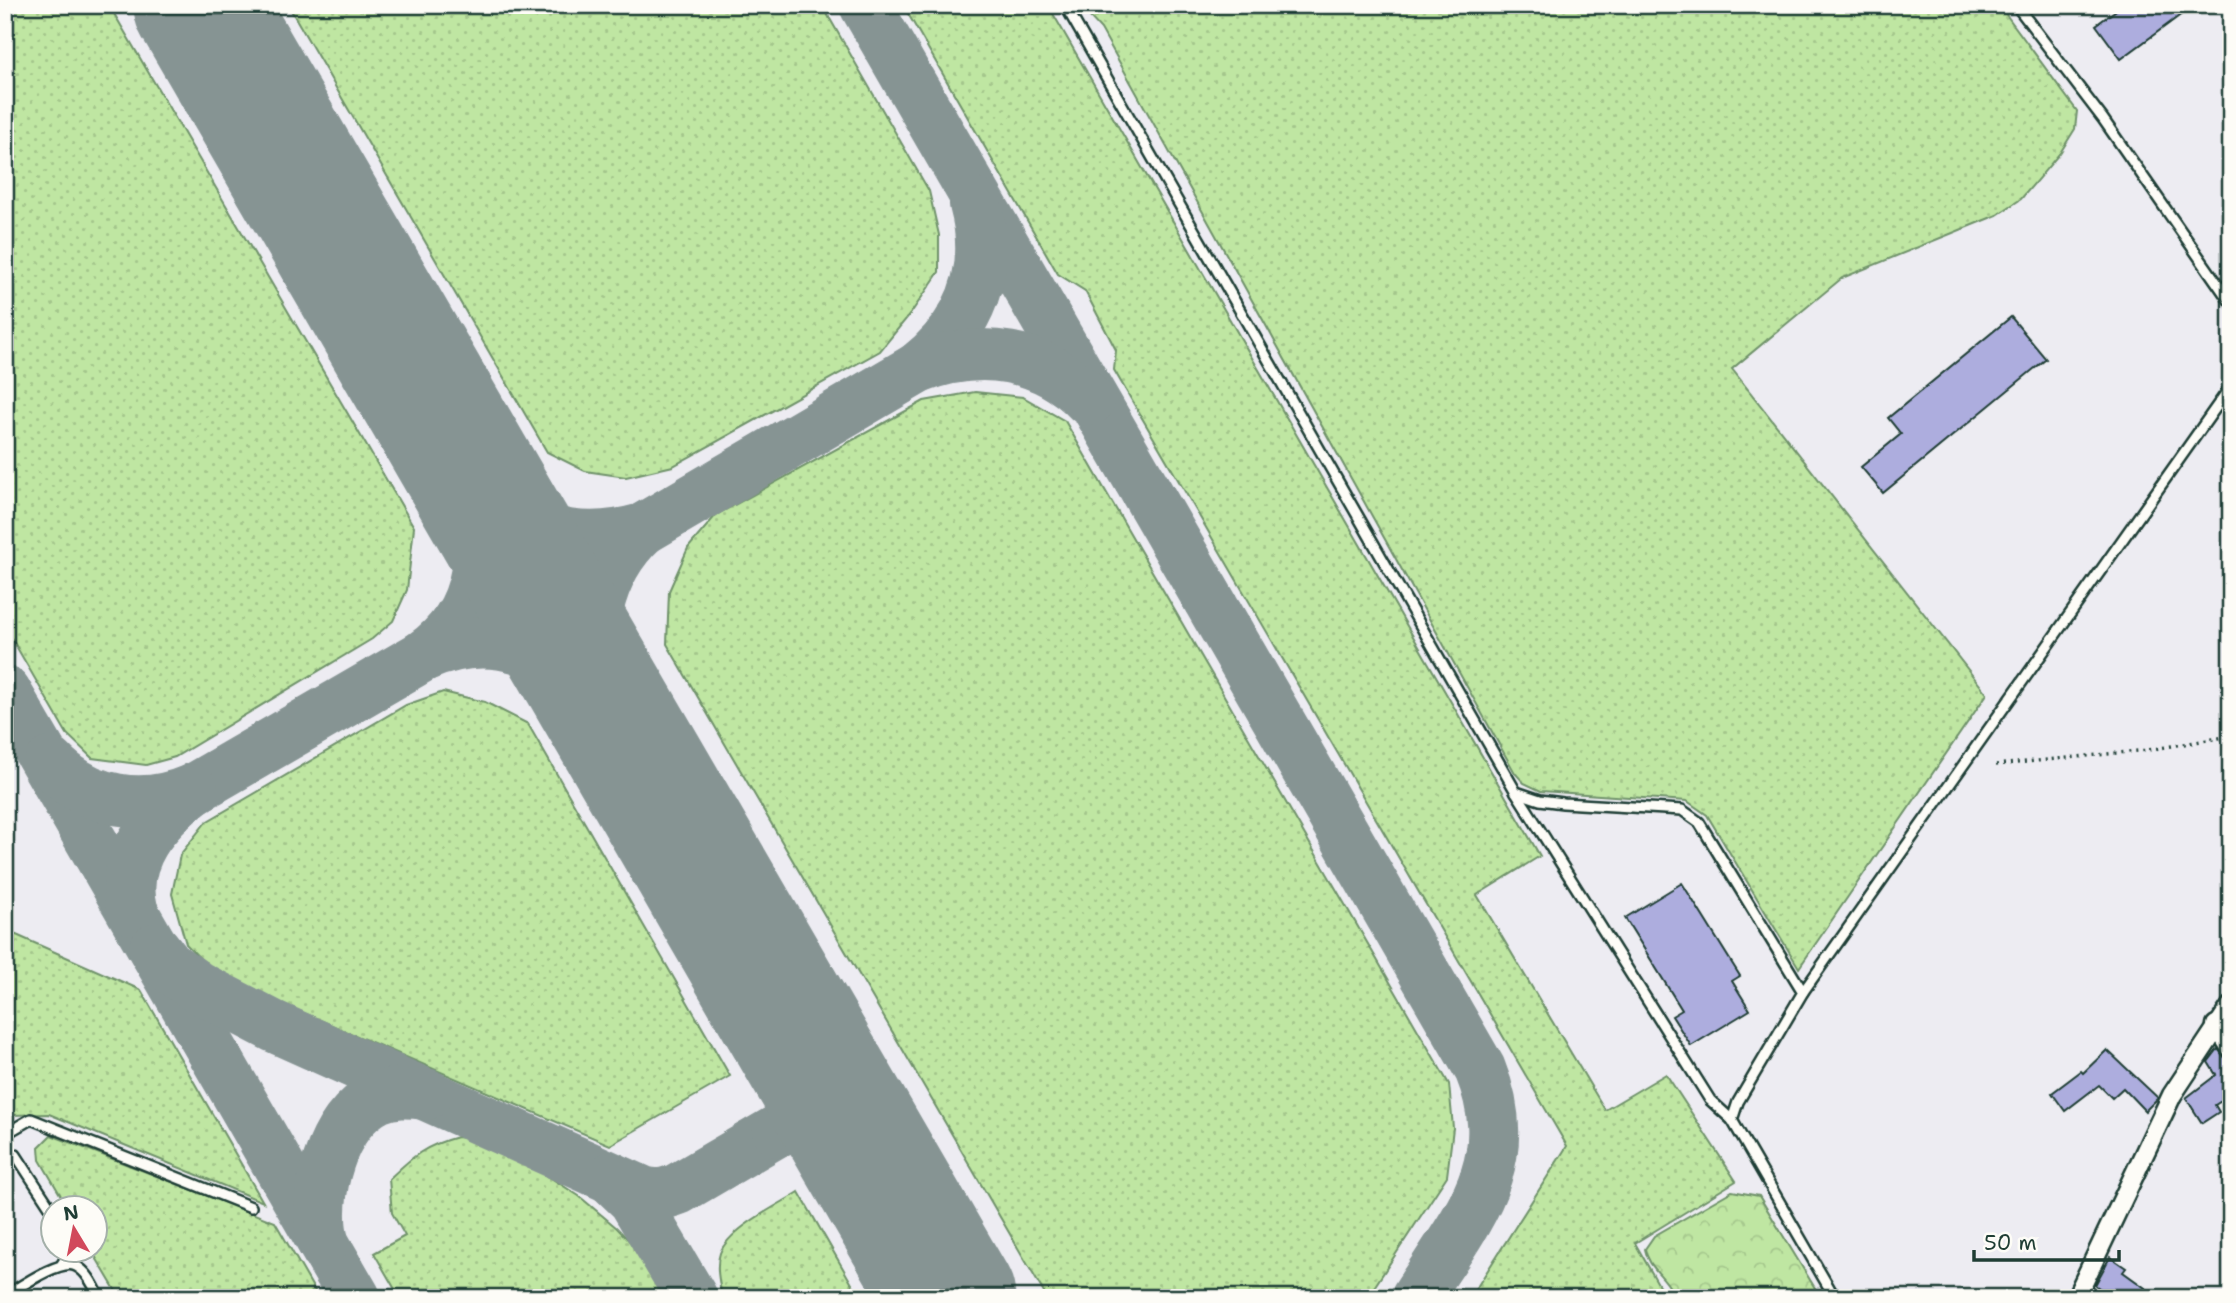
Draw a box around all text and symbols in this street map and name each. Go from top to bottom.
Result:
north arrow [38,1194,108,1264]
text: N [62,1199,81,1226]
scale bar [1974,1219,2119,1263]
text: 50 m [1984,1229,2037,1257]

